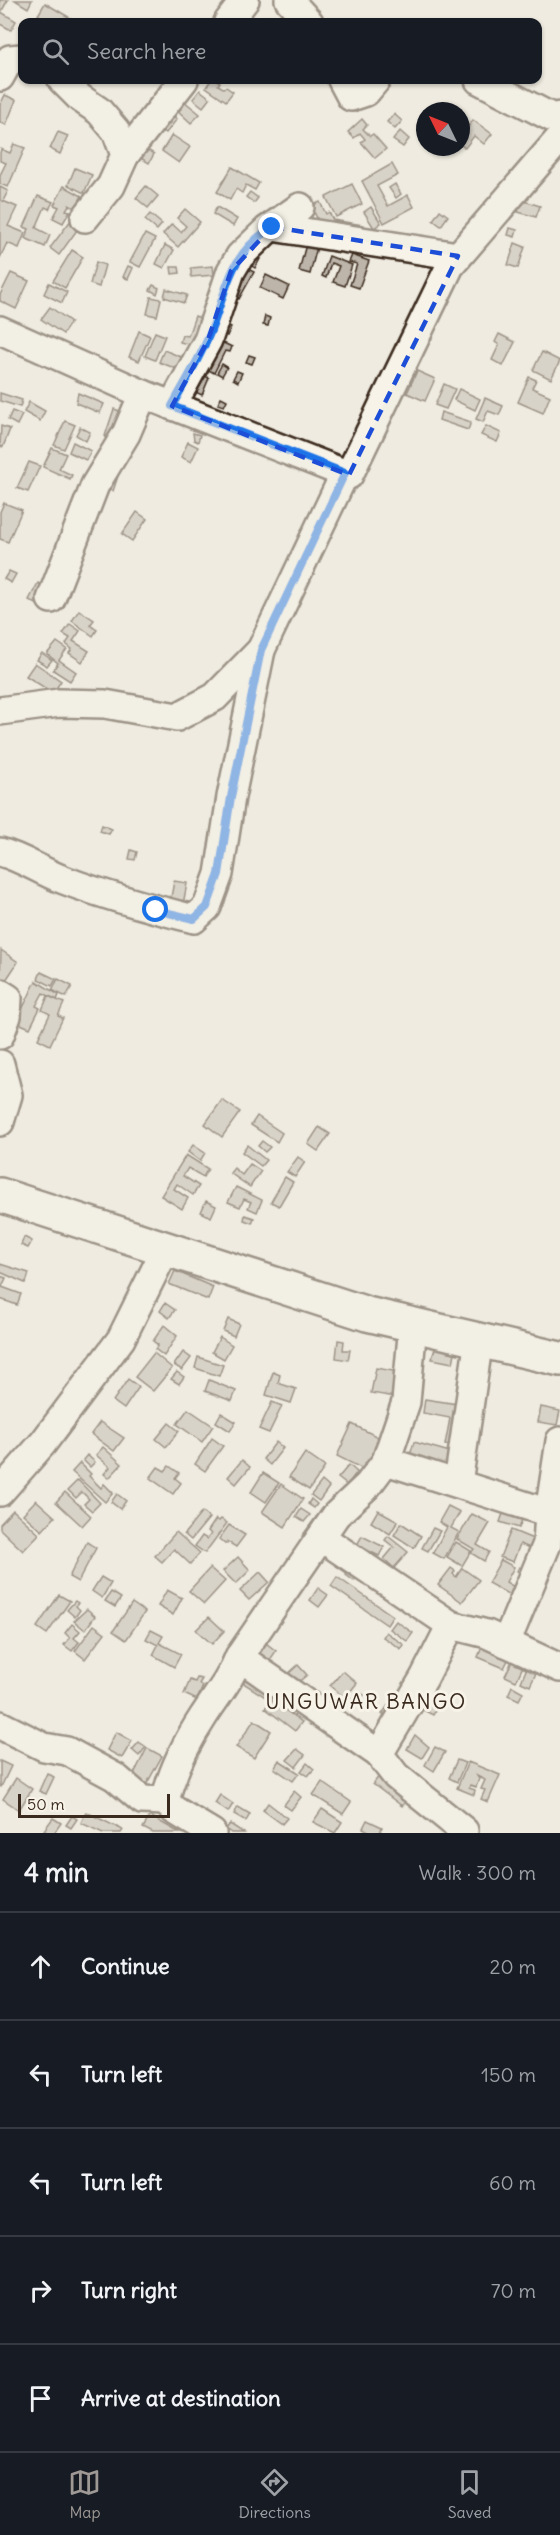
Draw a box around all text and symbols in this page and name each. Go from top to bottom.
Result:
search box [18,18,542,84]
icon: search [39,35,72,68]
text: Search here [87,37,206,65]
north arrow [416,102,470,156]
route end [258,213,284,239]
route start [142,896,168,922]
district label: UNGUWAR BANGO [265,1688,467,1715]
scale bar [18,1791,170,1818]
text: 50 m [27,1794,65,1814]
text: 4 min [24,1856,89,1889]
text: Walk · 300 m [418,1860,536,1885]
icon: ahead [24,1950,57,1983]
text: Continue [81,1952,170,1980]
text: 20 m [490,1954,536,1979]
icon: left [24,2058,57,2091]
text: Turn left [81,2060,162,2088]
text: 150 m [481,2062,536,2087]
icon: left [24,2166,57,2199]
text: Turn left [81,2168,162,2196]
text: 60 m [489,2170,536,2195]
icon: right [24,2274,57,2307]
text: Turn right [81,2276,177,2304]
text: 70 m [491,2278,536,2303]
icon: arrive [24,2382,57,2415]
text: Arrive at destination [81,2384,281,2412]
tab: Map [68,2466,101,2522]
tab: Directions [238,2466,311,2522]
tab: Saved [448,2466,492,2522]

